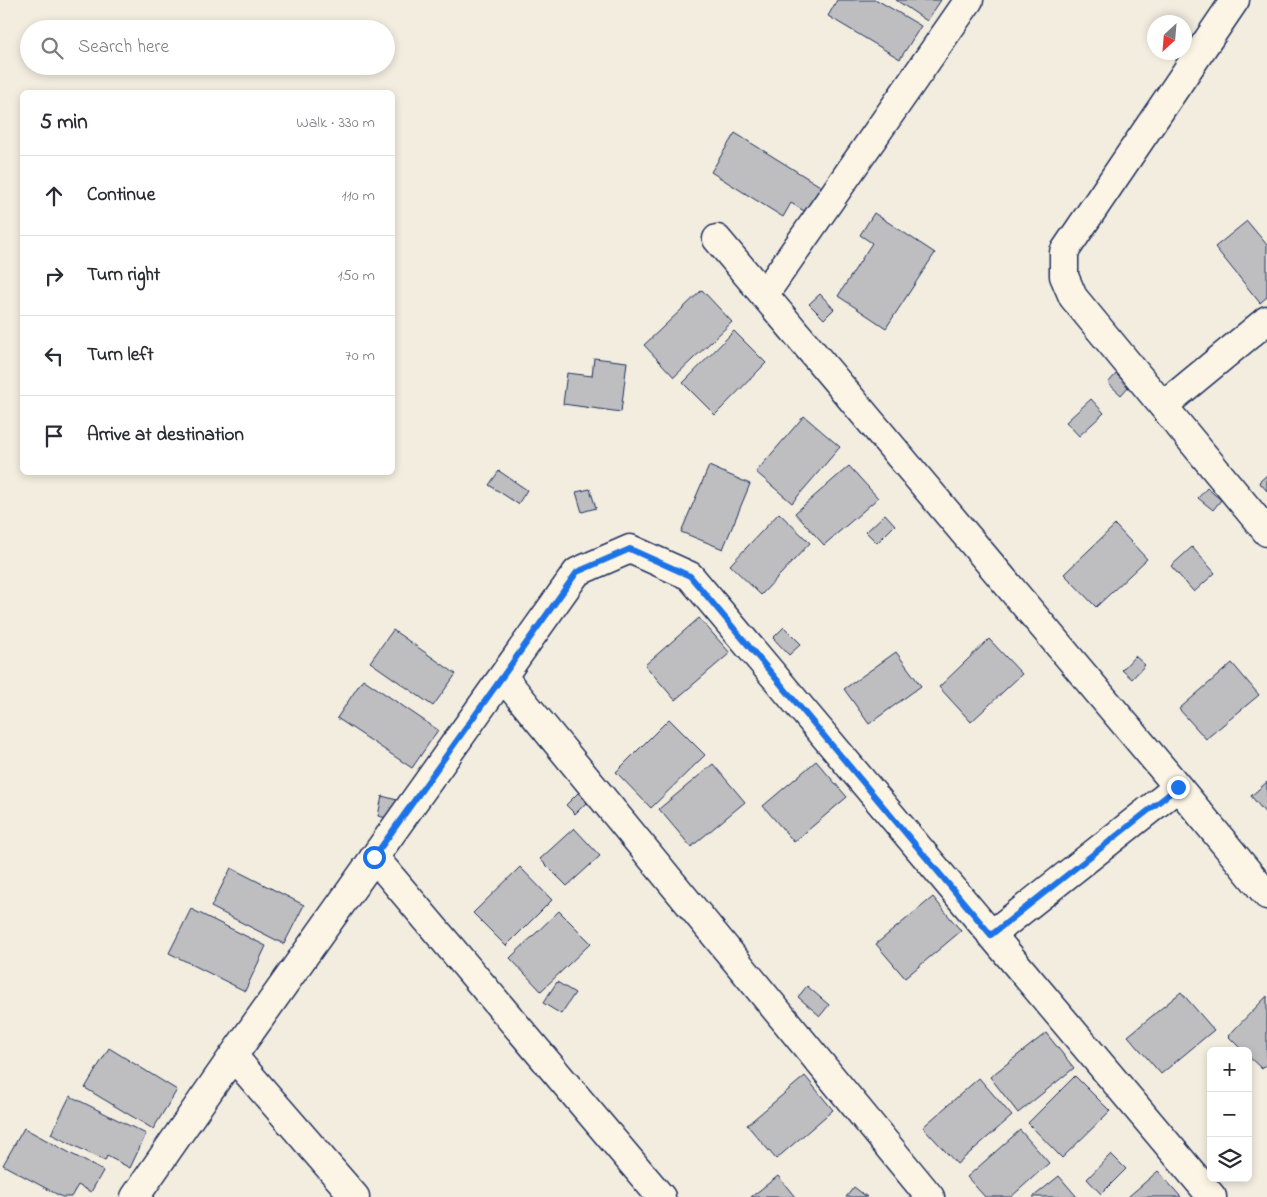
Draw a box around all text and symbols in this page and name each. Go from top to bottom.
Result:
north arrow [1147,15,1192,60]
search box [20,20,395,75]
icon: search [38,34,66,62]
text: Search here [78,34,169,61]
text: 5 min [40,108,88,138]
text: Walk · 330 m [296,111,375,135]
icon: ahead [40,182,68,210]
text: Continue [87,182,155,209]
text: 110 m [341,184,375,208]
icon: right [40,262,68,290]
text: Turn right [87,262,160,289]
text: 150 m [337,264,375,288]
icon: left [40,342,68,370]
text: Turn left [87,342,154,369]
text: 70 m [345,344,375,368]
icon: arrive [40,422,68,450]
text: Arrive at destination [87,422,244,449]
route end [1167,776,1190,799]
route start [363,846,386,869]
map controls [1207,1047,1252,1182]
button: + [1207,1047,1252,1092]
button: − [1207,1092,1252,1137]
button: layers [1207,1137,1252,1182]

